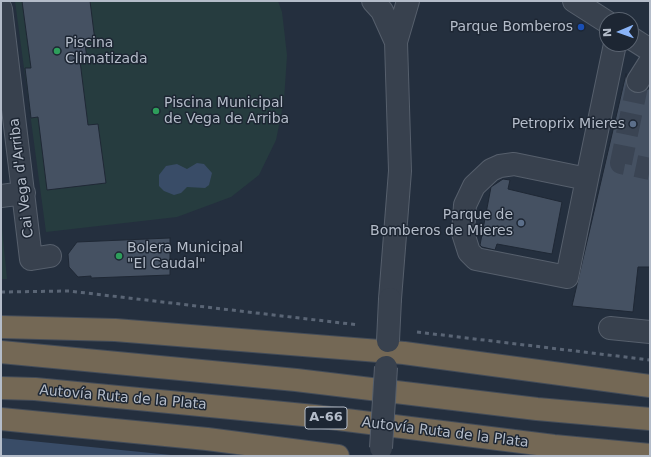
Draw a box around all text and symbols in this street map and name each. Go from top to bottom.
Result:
north arrow [599,12,639,52]
place label: Parque Bomberos [450,19,573,35]
marker: Parque Bomberos [576,22,586,32]
text: N [601,28,614,37]
place label: Piscina Climatizada [65,35,148,68]
marker: Piscina Climatizada [52,46,62,56]
place label: Piscina Municipal de Vega de Arriba [164,95,289,128]
marker: Piscina Municipal de Vega de Arriba [151,106,161,116]
place label: Petroprix Mieres [512,116,625,132]
street label: Cai Vega d'Arriba [6,117,38,239]
marker: Petroprix Mieres [628,119,638,129]
place label: Parque de Bomberos de Mieres [370,207,513,240]
marker: Parque de Bomberos de Mieres [516,218,526,228]
place label: Bolera Municipal "El Caudal" [127,240,243,272]
marker: Bolera Municipal "El Caudal" [114,251,124,261]
street label: Autovía Ruta de la Plata [39,382,207,414]
road number: A-66 [305,407,347,429]
street label: Autovía Ruta de la Plata [361,414,529,452]

